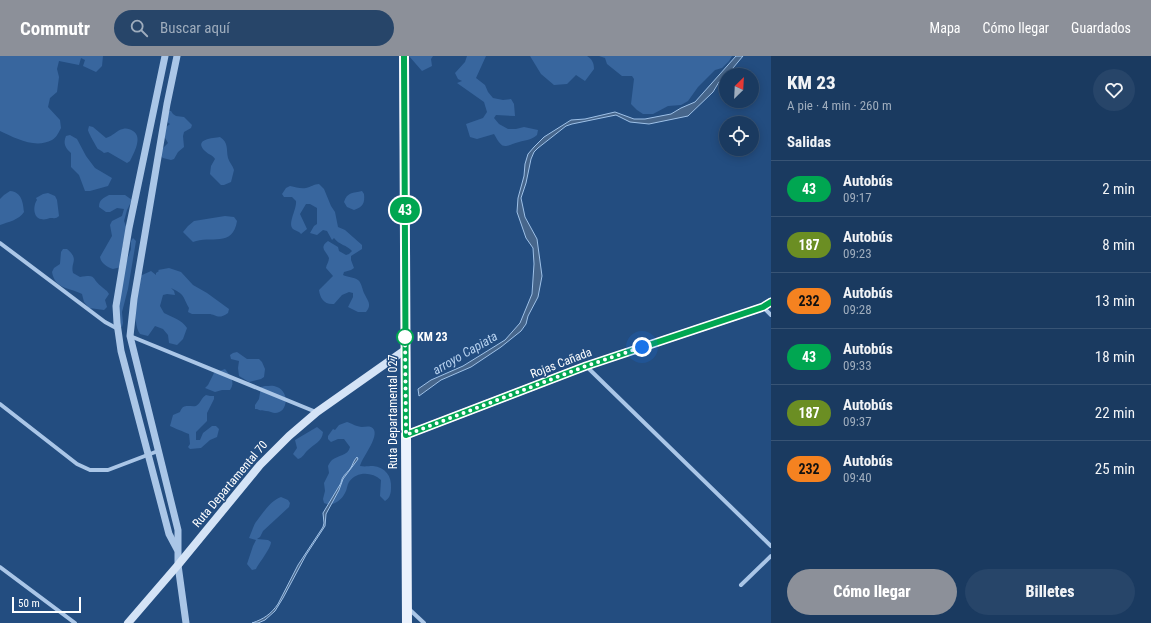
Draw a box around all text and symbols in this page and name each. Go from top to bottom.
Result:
search box [114,10,394,46]
text: Commutr [20,17,90,40]
icon: search [128,17,150,39]
text: Buscar aquí [160,19,230,37]
text: Mapa [930,20,961,36]
text: Cómo llegar [983,20,1049,36]
text: Guardados [1071,20,1131,36]
north arrow [719,68,759,108]
map controls [719,68,759,156]
button: heart [1093,69,1135,111]
text: KM 23 [787,71,836,94]
text: A pie · 4 min · 260 m [787,98,892,113]
button: locate [719,116,759,156]
text: Salidas [787,133,831,151]
text: Autobús [843,172,893,190]
text: 2 min [1102,180,1135,198]
text: 43 [802,181,816,197]
text: 09:17 [843,190,872,205]
line badge: 43 [387,197,423,223]
text: 43 [398,202,412,218]
text: Autobús [843,228,893,246]
text: 8 min [1102,236,1135,254]
text: 187 [798,237,820,253]
text: 09:23 [843,246,872,261]
text: Autobús [843,284,893,302]
text: 13 min [1095,292,1135,310]
text: 232 [798,293,820,309]
text: 09:28 [843,302,872,317]
marker: KM 23 [396,328,414,346]
water label: arroyo Capiata [430,328,500,378]
place label: KM 23 [417,330,448,344]
your location [632,337,652,357]
text: Autobús [843,340,893,358]
street label: Rojas Cañada [528,345,594,381]
text: 18 min [1095,348,1135,366]
text: 43 [802,349,816,365]
street label: Ruta Departamental 027 [386,355,400,469]
text: 09:33 [843,358,872,373]
text: Autobús [843,396,893,414]
text: 22 min [1095,404,1135,422]
text: 187 [798,405,820,421]
text: 09:37 [843,414,872,429]
street label: Ruta Departamental 70 [190,438,270,530]
text: Autobús [843,452,893,470]
text: 25 min [1095,460,1135,478]
text: 232 [798,461,820,477]
text: 09:40 [843,470,872,485]
button: Cómo llegar [787,569,957,615]
button: Billetes [965,569,1135,615]
scale bar [12,595,81,614]
text: 50 m [18,597,40,610]

